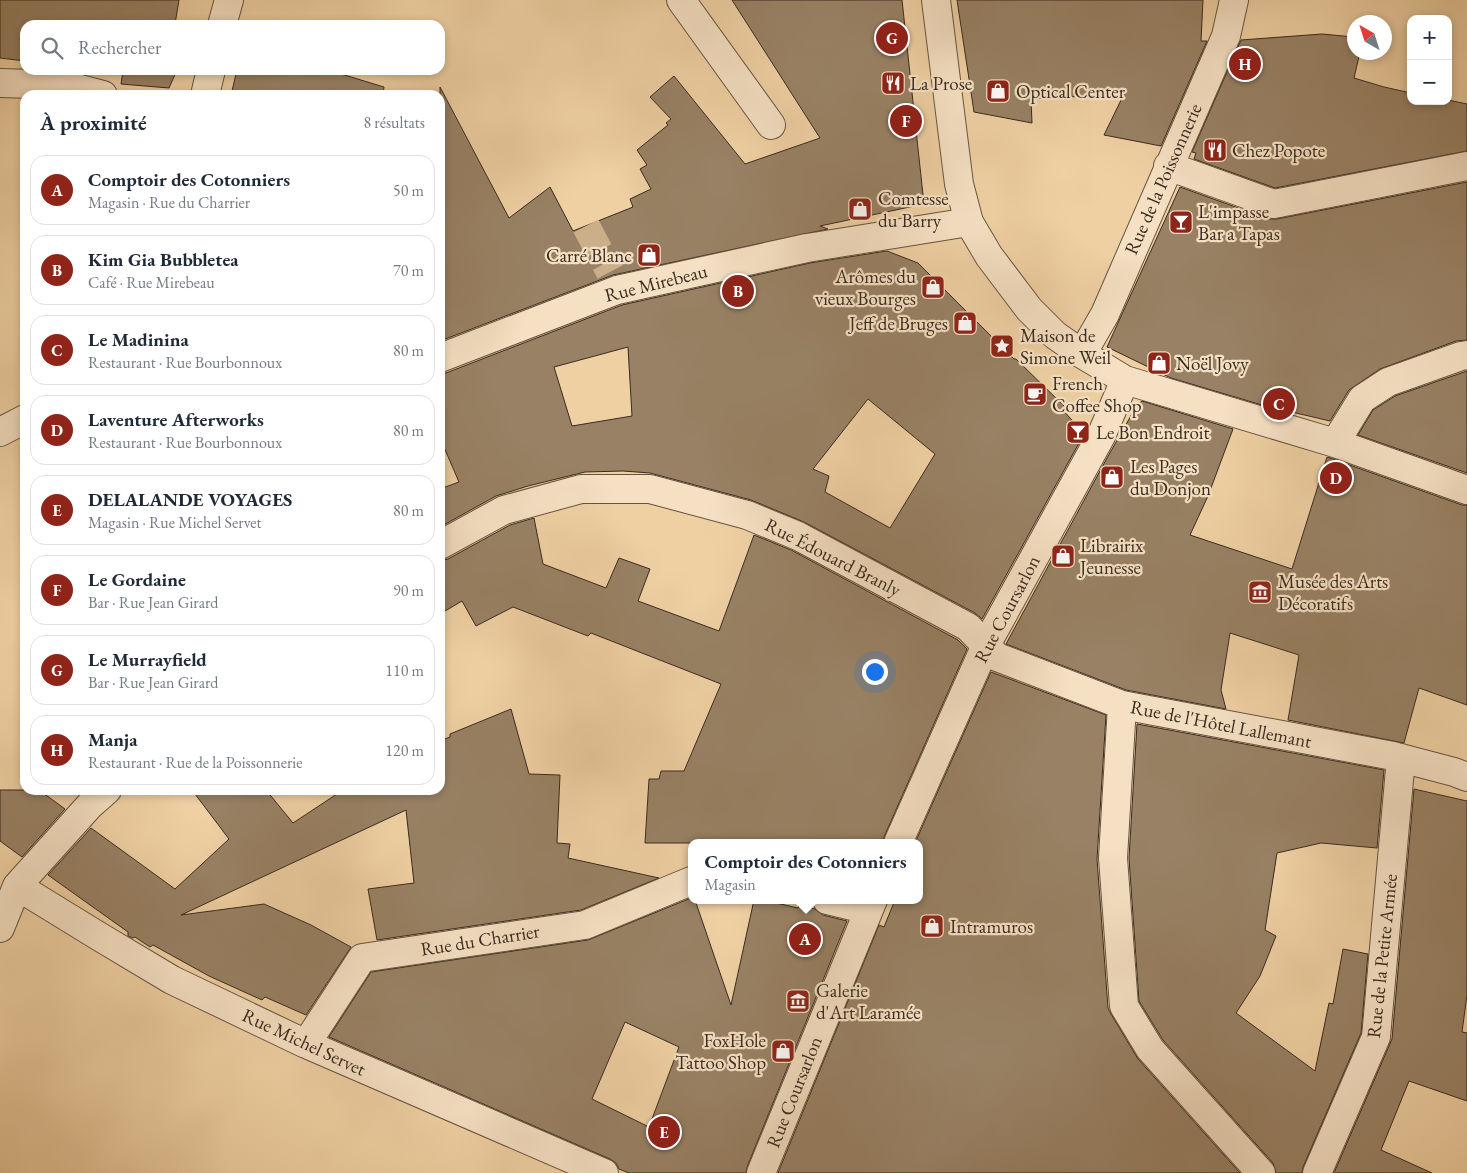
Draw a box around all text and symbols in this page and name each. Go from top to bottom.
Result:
north arrow [1347,15,1392,60]
map controls [1407,15,1452,105]
button: + [1407,15,1452,60]
pin: G [876,19,908,57]
search box [20,20,445,75]
icon: search [38,34,66,62]
text: Rechercher [78,35,161,60]
pin: H [1229,45,1261,83]
button: − [1407,60,1452,105]
restaurant icon: La Prose [880,70,906,96]
place label: La Prose [910,71,972,96]
shop icon: Optical Center [985,78,1011,104]
place label: Optical Center [1016,79,1126,104]
street label: Rue de la Poissonnerie [1118,100,1208,258]
pin: F [890,102,922,140]
text: À proximité [40,109,147,136]
text: 8 résultats [363,112,425,133]
restaurant icon: Chez Popote [1202,137,1228,163]
place label: Chez Popote [1232,138,1325,163]
text: Comptoir des Cotonniers [88,167,290,192]
text: A [51,180,63,201]
text: 50 m [393,180,424,201]
place label: Comtesse du Barry [878,186,949,233]
text: Magasin · Rue du Charrier [88,192,250,213]
shop icon: Comtesse du Barry [847,196,873,222]
place label: L'impasse Bar a Tapas [1198,199,1280,246]
bar icon: L'impasse Bar a Tapas [1168,209,1194,235]
shop icon: Carré Blanc [636,242,662,268]
place label: Carré Blanc [546,243,632,268]
text: Kim Gia Bubbletea [88,247,239,272]
street label: Rue Mirebeau [602,258,710,308]
text: B [52,260,62,281]
text: 70 m [393,260,424,281]
place label: Arômes du vieux Bourges [815,264,916,311]
text: Café · Rue Mirebeau [88,272,215,293]
pin: B [722,272,754,310]
shop icon: Arômes du vieux Bourges [920,274,946,300]
shop icon: Jeff de Bruges [952,310,978,336]
place label: Jeff de Bruges [847,311,948,336]
place label: Maison de Simone Weil [1020,323,1111,370]
text: Le Madinina [88,327,189,352]
place icon: Maison de Simone Weil [989,333,1015,359]
text: C [51,340,63,361]
text: 80 m [393,340,424,361]
shop icon: Noël Jovy [1146,350,1172,376]
place label: Noël Jovy [1176,351,1249,376]
text: Restaurant · Rue Bourbonnoux [88,352,282,373]
place label: French Coffee Shop [1052,371,1142,418]
cafe icon: French Coffee Shop [1022,381,1048,407]
pin: C [1263,385,1295,423]
text: Laventure Afterworks [88,407,264,432]
bar icon: Le Bon Endroit [1065,419,1091,445]
text: D [51,420,63,441]
text: 80 m [393,420,424,441]
place label: Le Bon Endroit [1096,420,1209,445]
text: Restaurant · Rue Bourbonnoux [88,432,282,453]
place label: Les Pages du Donjon [1130,454,1211,501]
pin: D [1320,459,1352,497]
shop icon: Les Pages du Donjon [1099,464,1125,490]
text: DELALANDE VOYAGES [88,487,293,512]
text: E [52,500,62,521]
text: 80 m [393,500,424,521]
text: Magasin · Rue Michel Servet [88,512,262,533]
street label: Rue Édouard Branly [761,512,906,602]
place label: Librairix Jeunesse [1078,533,1144,580]
shop icon: Librairix Jeunesse [1050,543,1076,569]
street label: Rue Coursarlon [968,551,1046,667]
text: Le Gordaine [88,567,186,592]
place label: Musée des Arts Décoratifs [1278,569,1388,616]
museum icon: Musée des Arts Décoratifs [1247,579,1273,605]
text: F [53,580,61,601]
text: 90 m [393,580,424,601]
text: Bar · Rue Jean Girard [88,592,218,613]
text: Le Murrayfield [88,647,207,672]
your location [862,659,888,685]
text: G [51,660,63,681]
text: 110 m [385,660,424,681]
text: Bar · Rue Jean Girard [88,672,218,693]
street label: Rue de l'Hôtel Lallemant [1128,694,1314,754]
text: Manja [88,727,138,752]
text: H [51,740,63,761]
text: 120 m [385,740,424,761]
text: Restaurant · Rue de la Poissonnerie [88,752,302,773]
popup [688,839,923,904]
text: Comptoir des Cotonniers [704,849,907,874]
street label: Rue de la Petite Armée [1361,873,1403,1039]
text: Magasin [704,874,756,895]
shop icon: Intramuros [919,913,945,939]
place label: Intramuros [950,914,1033,939]
street label: Rue du Charrier [419,918,542,962]
pin: A [789,920,821,958]
place label: Galerie d'Art Laramée [816,978,921,1025]
museum icon: Galerie d'Art Laramée [785,988,811,1014]
street label: Rue Michel Servet [238,1002,370,1082]
place label: FoxHole Tattoo Shop [675,1028,766,1075]
street label: Rue Coursarlon [760,1033,828,1151]
shop icon: FoxHole Tattoo Shop [770,1038,796,1064]
pin: E [648,1113,680,1151]

